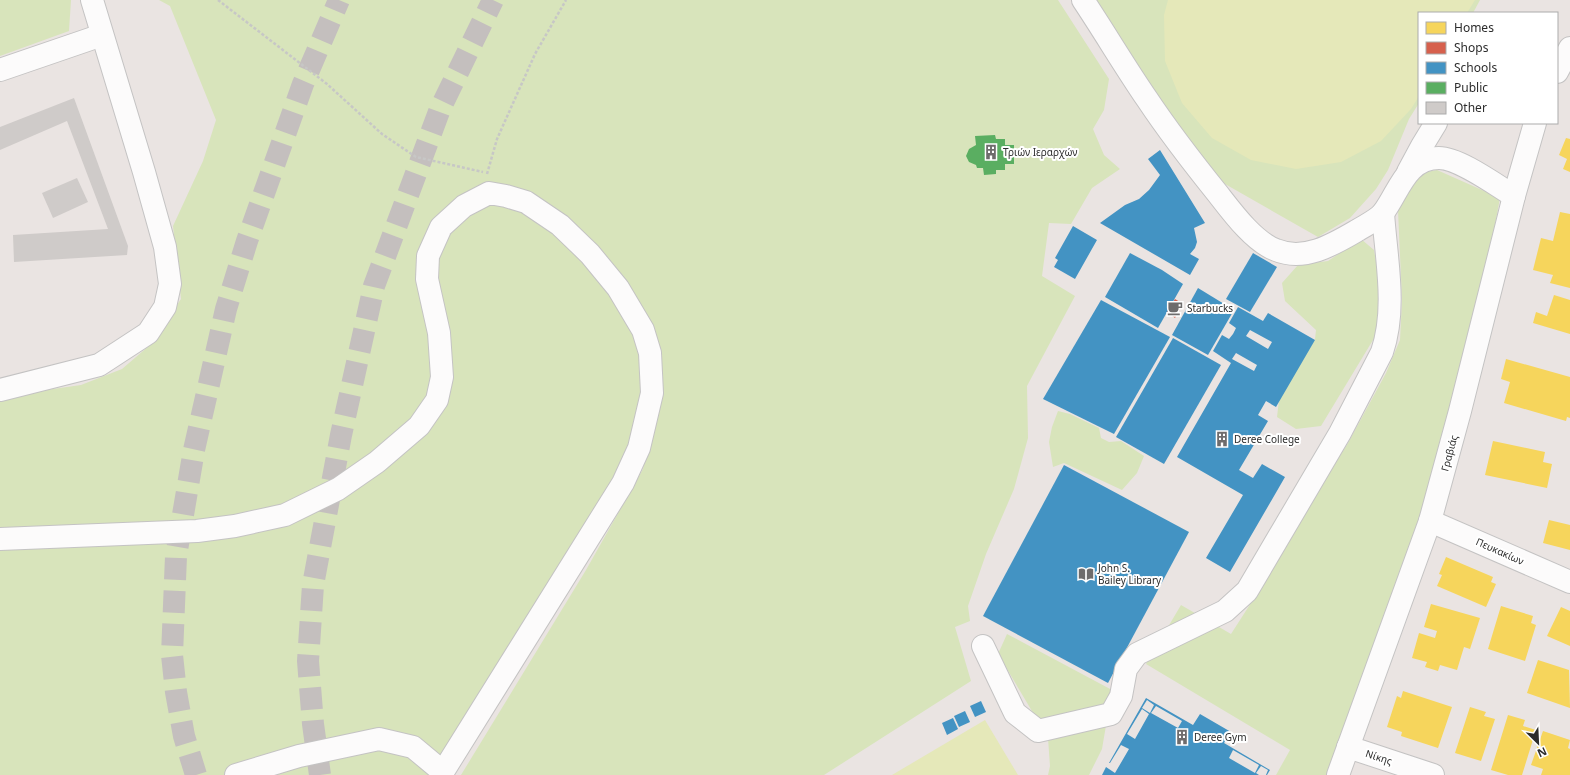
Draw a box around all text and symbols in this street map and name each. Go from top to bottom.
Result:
legend [1418,12,1558,124]
text: Homes [1454,19,1494,36]
text: Shops [1454,39,1489,56]
text: Schools [1454,59,1497,76]
text: Public [1454,79,1488,96]
text: Other [1454,99,1487,116]
building icon: Τριών Ιεραρχών [982,143,1000,161]
place label: Τριών Ιεραρχών [1003,145,1077,159]
cafe icon: Starbucks [1166,299,1184,317]
place label: Starbucks [1187,301,1233,315]
building icon: Deree College [1213,430,1231,448]
place label: Deree College [1234,432,1300,446]
street label: Γραβιάς [1437,433,1461,473]
street label: Πευκακίων [1474,534,1526,568]
place label: John S. Bailey Library [1097,561,1162,587]
library icon: John S. Bailey Library [1077,565,1095,583]
north arrow [1518,723,1558,763]
building icon: Deree Gym [1173,728,1191,746]
place label: Deree Gym [1194,730,1246,744]
text: N [1535,744,1549,761]
street label: Νίκης [1364,746,1394,768]

